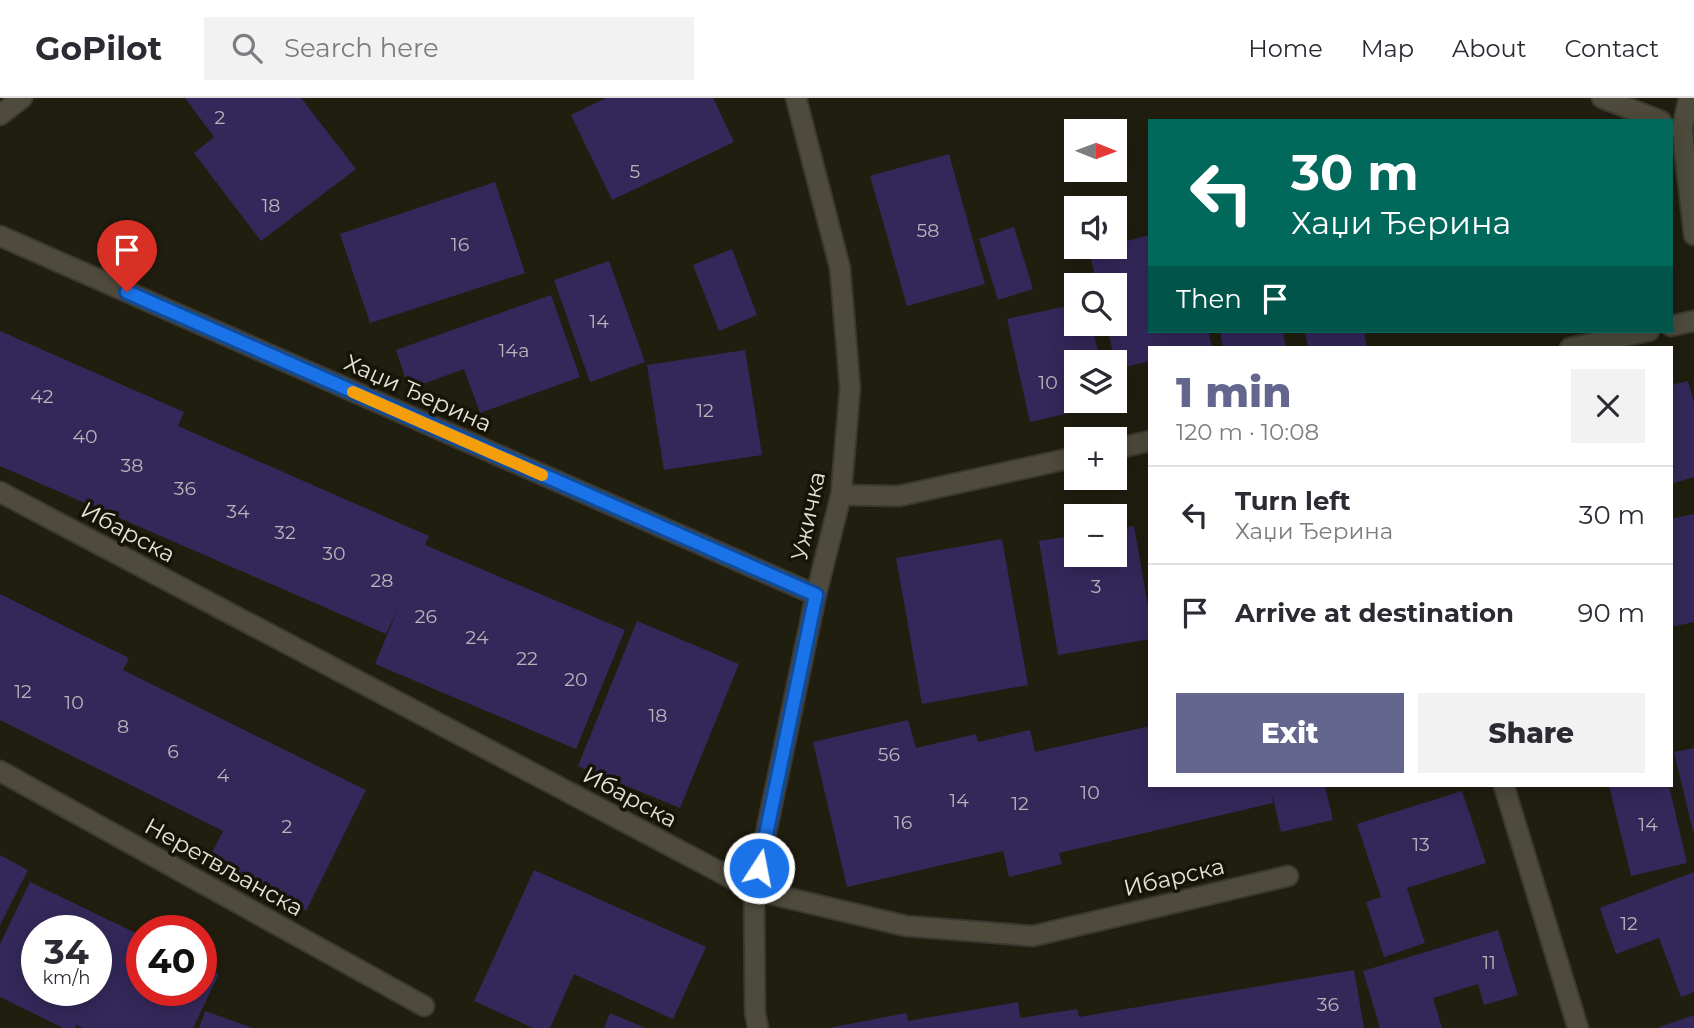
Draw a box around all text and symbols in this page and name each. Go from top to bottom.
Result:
search box [204,17,694,80]
text: GoPilot [35,28,162,68]
icon: search [228,29,266,67]
text: Search here [284,32,439,64]
text: Home [1248,34,1323,63]
text: Map [1361,34,1414,63]
text: About [1452,34,1526,63]
text: Contact [1564,34,1659,63]
house number: 2 [215,106,226,129]
north arrow [1064,119,1127,182]
map controls [1064,119,1127,567]
text: 30 m [1291,143,1419,202]
icon: left [1176,147,1267,238]
house number: 5 [630,160,641,183]
house number: 18 [262,194,280,217]
button: sound [1064,196,1127,259]
text: Хаџи Ђерина [1291,203,1511,242]
house number: 58 [917,219,939,242]
pin [97,220,157,292]
icon: arrive [108,231,146,269]
house number: 16 [451,233,469,256]
button: search [1064,273,1127,336]
icon: arrive [1256,280,1294,318]
text: Then [1176,283,1242,315]
house number: 14 [589,310,609,333]
house number: 14a [498,339,530,362]
street label: Хаџи Ђерина [340,348,496,438]
button: layers [1064,350,1127,413]
text: 1 min [1176,366,1292,418]
button: close [1571,369,1645,443]
house number: 10 [1038,371,1058,394]
house number: 42 [30,385,54,408]
house number: 12 [696,399,714,422]
text: 120 m · 10:08 [1176,418,1319,446]
house number: 40 [72,425,98,448]
button: + [1064,427,1127,490]
house number: 38 [121,454,143,477]
street label: Ужичка [785,469,831,563]
house number: 36 [174,477,196,500]
text: Turn left [1235,485,1351,517]
street label: Ибарска [76,496,180,568]
icon: left [1176,496,1214,534]
text: 30 m [1579,499,1645,531]
house number: 34 [226,500,250,523]
button: − [1064,504,1127,567]
text: Хаџи Ђерина [1235,517,1393,545]
house number: 32 [274,521,296,544]
house number: 30 [322,542,346,565]
house number: 28 [371,569,393,592]
house number: 3 [1091,575,1101,598]
icon: arrive [1176,594,1214,632]
text: Arrive at destination [1235,597,1514,629]
text: 90 m [1578,597,1645,629]
house number: 26 [415,605,437,628]
house number: 24 [466,626,489,649]
house number: 22 [516,647,538,670]
house number: 20 [564,668,588,691]
house number: 12 [14,680,32,703]
house number: 10 [64,691,84,714]
button: Exit [1176,693,1404,773]
button: Share [1418,693,1645,773]
house number: 18 [649,704,667,727]
house number: 8 [117,715,129,738]
house number: 6 [167,740,179,763]
house number: 56 [878,743,900,766]
street label: Ибарска [578,761,682,833]
house number: 4 [217,764,230,787]
house number: 10 [1080,781,1100,804]
house number: 14 [949,789,969,812]
house number: 12 [1011,792,1029,815]
house number: 16 [894,811,912,834]
street label: Неретвљанска [140,812,308,922]
house number: 14 [1638,813,1658,836]
house number: 2 [282,815,293,838]
position arrow [722,831,796,905]
house number: 13 [1412,833,1430,856]
street label: Ибарска [1121,852,1227,902]
house number: 12 [1620,912,1638,935]
speed limit sign: 40 [126,915,217,1006]
text: 34 [44,930,89,973]
house number: 11 [1482,951,1496,974]
text: km/h [42,967,91,989]
house number: 36 [1317,993,1339,1016]

